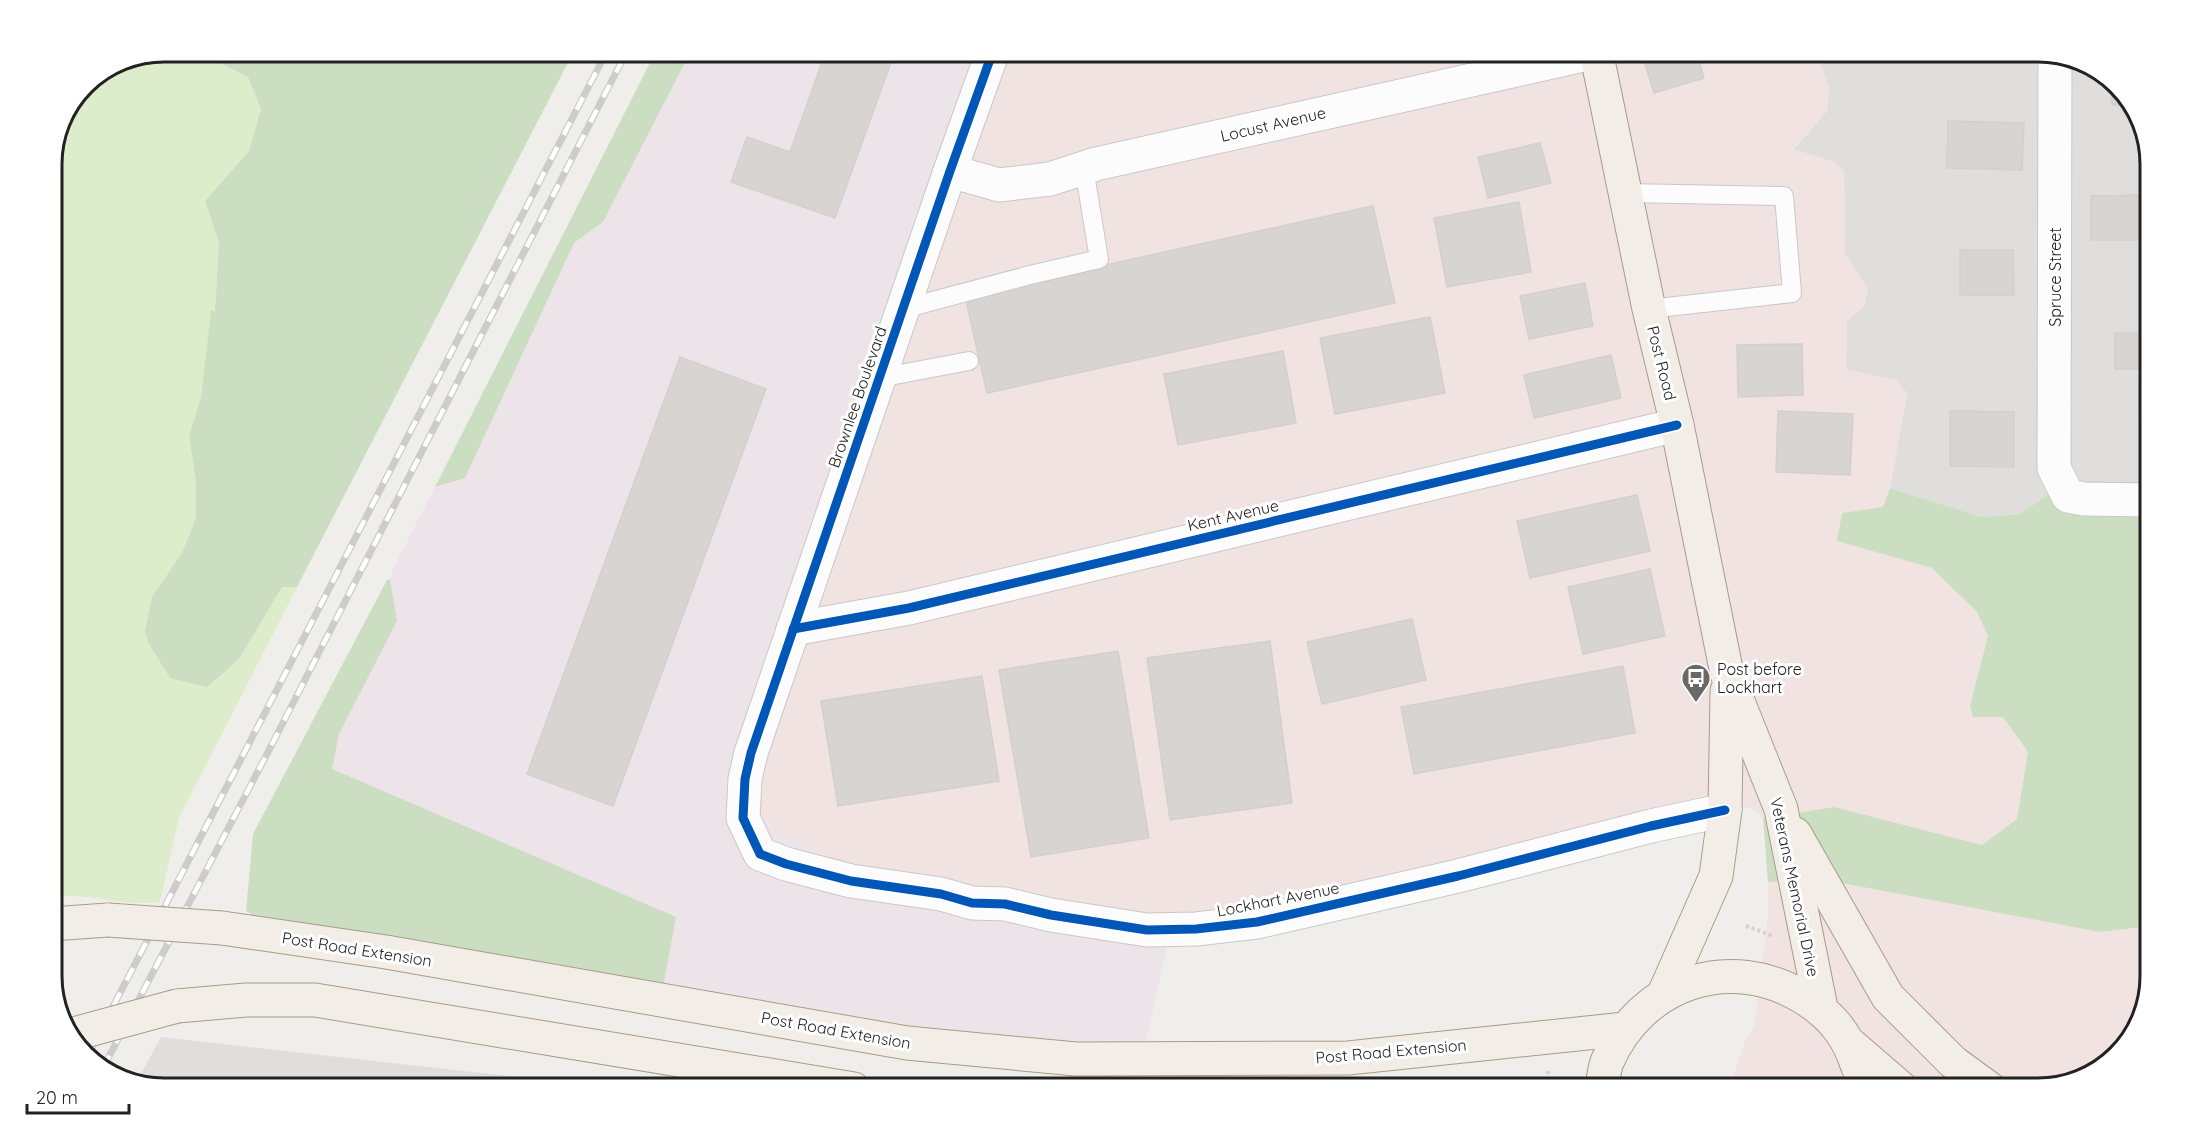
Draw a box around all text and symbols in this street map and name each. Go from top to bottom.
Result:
street label: Locust Avenue [1218,102,1328,146]
street label: Spruce Street [2045,227,2065,327]
street label: Brownlee Boulevard [823,324,891,470]
street label: Post Road [1643,324,1681,402]
street label: Kent Avenue [1185,495,1281,535]
place label: Post before Lockhart [1717,659,1802,697]
bus stop icon: Post before Lockhart [1680,662,1712,704]
street label: Veterans Memorial Drive [1766,795,1824,979]
street label: Lockhart Avenue [1215,877,1341,921]
street label: Post Road Extension [281,927,433,971]
street label: Post Road Extension [760,1007,912,1053]
street label: Post Road Extension [1315,1034,1467,1068]
scale bar [27,1077,129,1115]
text: 20 m [36,1086,78,1109]

